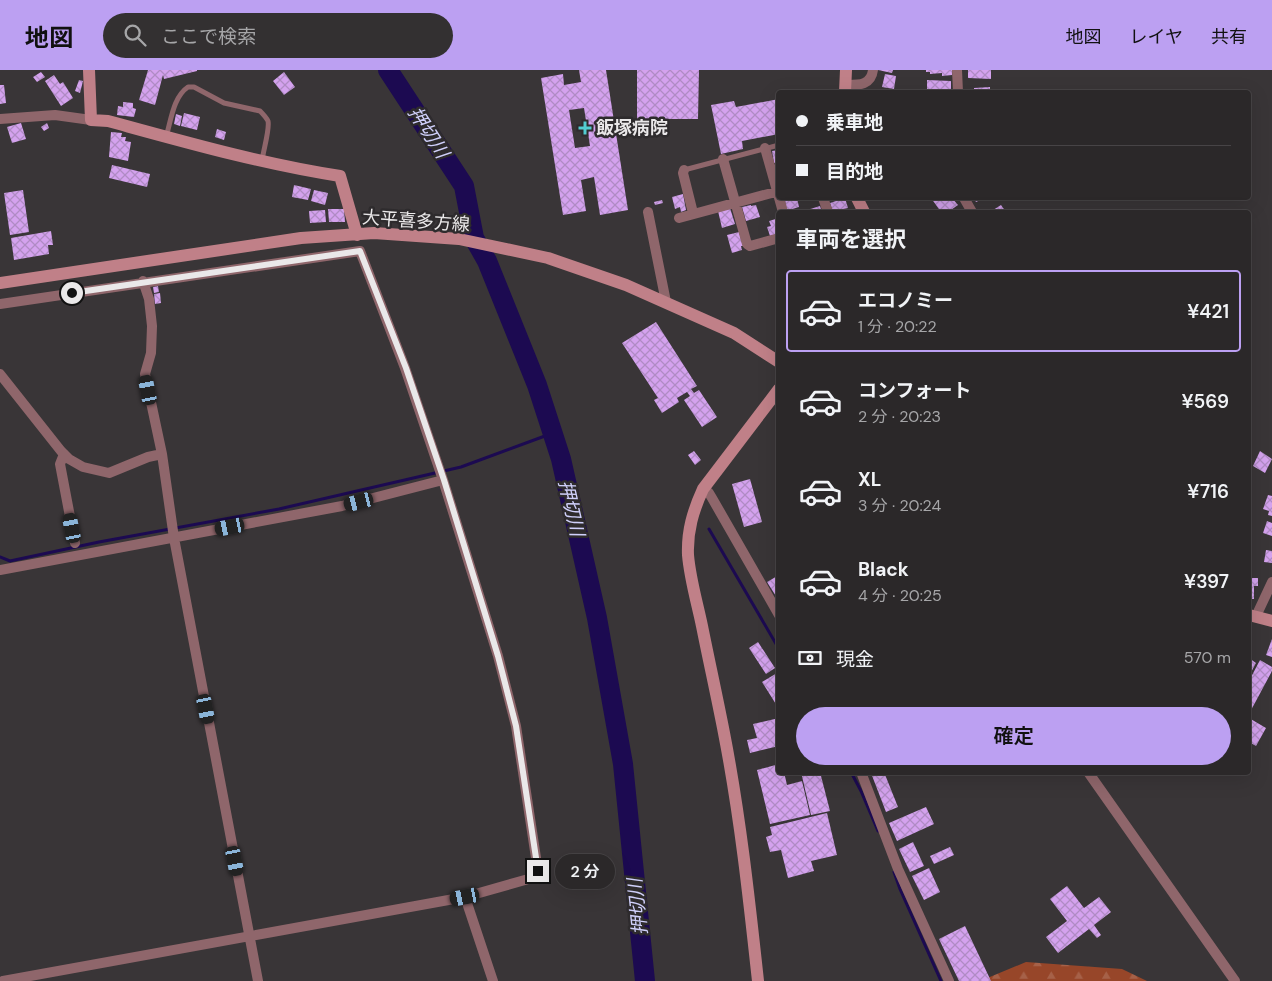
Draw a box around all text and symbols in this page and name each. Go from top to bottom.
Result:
search box [103,13,453,58]
icon: search [121,21,149,49]
text: 地図 [25,22,73,53]
text: ここで検索 [161,24,256,49]
text: 地図 [1066,25,1102,49]
text: レイヤ [1130,25,1183,49]
text: 共有 [1211,25,1247,49]
water label: 押切川 [403,102,456,165]
text: 乗車地 [826,110,883,135]
place label: 飯塚病院 [596,116,668,140]
marker: 飯塚病院 [578,121,592,135]
text: 目的地 [826,159,883,184]
street label: 大平喜多方線 [361,205,471,237]
text: 車両を選択 [796,225,906,254]
route start [61,282,83,304]
text: エコノミー [858,288,953,313]
icon: car [798,289,843,334]
text: ¥421 [1187,299,1229,324]
text: 1 分 · 20:22 [858,316,937,337]
car [137,374,158,406]
text: コンフォート [858,378,971,403]
icon: car [798,379,843,424]
text: ¥569 [1181,389,1229,414]
text: 2 分 · 20:23 [858,406,941,427]
text: XL [858,467,881,492]
icon: car [798,469,843,514]
water label: 押切川 [553,478,591,541]
text: ¥716 [1187,479,1229,504]
car [342,491,375,513]
text: 3 分 · 20:24 [858,495,941,516]
car [61,512,82,544]
car [213,517,246,537]
text: Black [858,557,909,582]
icon: car [798,559,843,604]
text: ¥397 [1184,569,1229,594]
text: 4 分 · 20:25 [858,585,942,606]
icon: cash [796,644,824,672]
text: 現金 [836,647,874,672]
text: 570 m [1184,647,1231,668]
car [195,693,216,725]
button: 確定 [796,707,1231,765]
car [224,845,245,877]
callout: 2 分 [556,854,616,888]
route end [527,860,549,882]
text: 2 分 [570,861,600,882]
water label: 押切川 [622,875,653,937]
car [448,887,481,907]

